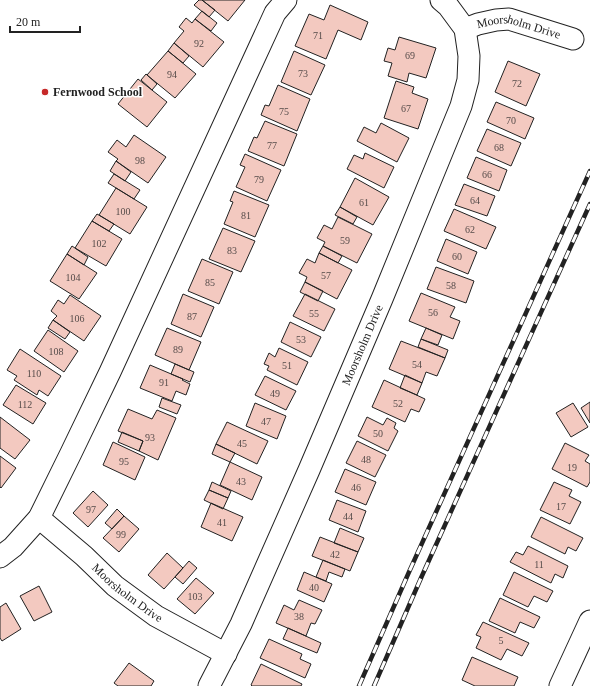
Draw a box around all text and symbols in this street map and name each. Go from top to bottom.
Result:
scale bar [10,8,80,34]
street label: Moorsholm Drive [475,12,562,42]
text: 20 m [16,15,41,29]
house number: 71 [313,30,323,41]
house number: 92 [194,38,204,49]
house number: 69 [405,50,415,61]
house number: 73 [298,68,308,79]
house number: 94 [167,69,177,80]
house number: 72 [512,78,522,89]
place label: Fernwood School [53,85,143,99]
marker: Fernwood School [40,87,50,97]
house number: 67 [401,103,411,114]
house number: 75 [279,106,289,117]
house number: 70 [506,115,516,126]
house number: 77 [267,140,277,151]
house number: 68 [494,142,504,153]
house number: 98 [135,155,145,166]
house number: 66 [482,169,492,180]
house number: 79 [254,174,264,185]
house number: 64 [470,195,480,206]
house number: 61 [359,197,369,208]
house number: 100 [116,206,131,217]
house number: 81 [241,210,251,221]
house number: 62 [465,224,475,235]
house number: 59 [340,235,350,246]
house number: 102 [92,238,107,249]
house number: 83 [227,245,237,256]
house number: 60 [452,251,462,262]
house number: 57 [321,270,331,281]
house number: 104 [66,272,81,283]
house number: 85 [205,277,215,288]
house number: 58 [446,280,456,291]
street label: Moorsholm Drive [339,303,386,387]
house number: 56 [428,307,438,318]
house number: 55 [309,308,319,319]
house number: 87 [187,311,197,322]
house number: 106 [70,313,85,324]
house number: 53 [296,334,306,345]
house number: 89 [173,344,183,355]
house number: 108 [49,346,64,357]
house number: 54 [412,359,422,370]
house number: 51 [282,360,292,371]
house number: 110 [27,368,41,379]
house number: 91 [159,377,169,388]
house number: 49 [270,388,280,399]
house number: 52 [393,398,403,409]
house number: 112 [18,399,32,410]
house number: 47 [261,416,271,427]
house number: 50 [373,428,383,439]
house number: 93 [145,432,155,443]
house number: 45 [237,438,247,449]
house number: 48 [361,454,371,465]
house number: 95 [119,456,129,467]
house number: 19 [567,462,577,473]
house number: 43 [236,476,246,487]
house number: 46 [351,482,361,493]
house number: 17 [556,501,566,512]
house number: 97 [86,504,96,515]
house number: 44 [343,511,353,522]
house number: 41 [217,517,227,528]
house number: 99 [116,529,126,540]
house number: 42 [330,549,340,560]
house number: 11 [534,559,544,570]
street label: Moorsholm Drive [89,561,165,625]
house number: 40 [309,582,319,593]
house number: 103 [188,591,203,602]
house number: 38 [294,611,304,622]
house number: 5 [499,635,504,646]

